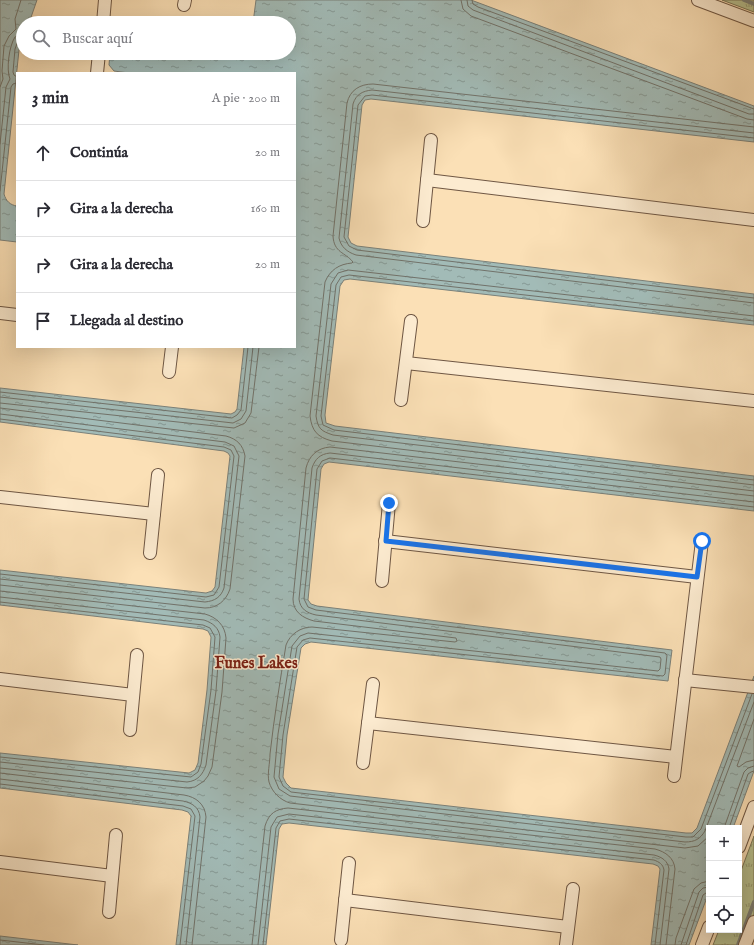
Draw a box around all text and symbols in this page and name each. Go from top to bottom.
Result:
search box [16,16,296,60]
icon: search [30,27,52,49]
text: Buscar aquí [62,29,132,48]
text: 3 min [32,88,69,109]
text: A pie · 200 m [212,90,280,107]
icon: ahead [32,142,54,164]
text: Continúa [70,143,128,162]
text: 20 m [255,144,280,161]
icon: right [32,198,54,220]
text: Gira a la derecha [70,199,173,218]
text: 160 m [250,200,280,217]
icon: right [32,254,54,276]
text: Gira a la derecha [70,255,173,274]
text: 20 m [255,256,280,273]
icon: arrive [32,310,54,332]
text: Llegada al destino [70,311,183,330]
route end [380,494,398,512]
route start [693,532,711,550]
district label: Funes Lakes [214,654,298,674]
map controls [706,825,742,933]
button: + [706,825,742,861]
button: − [706,861,742,897]
button: locate [706,897,742,933]

